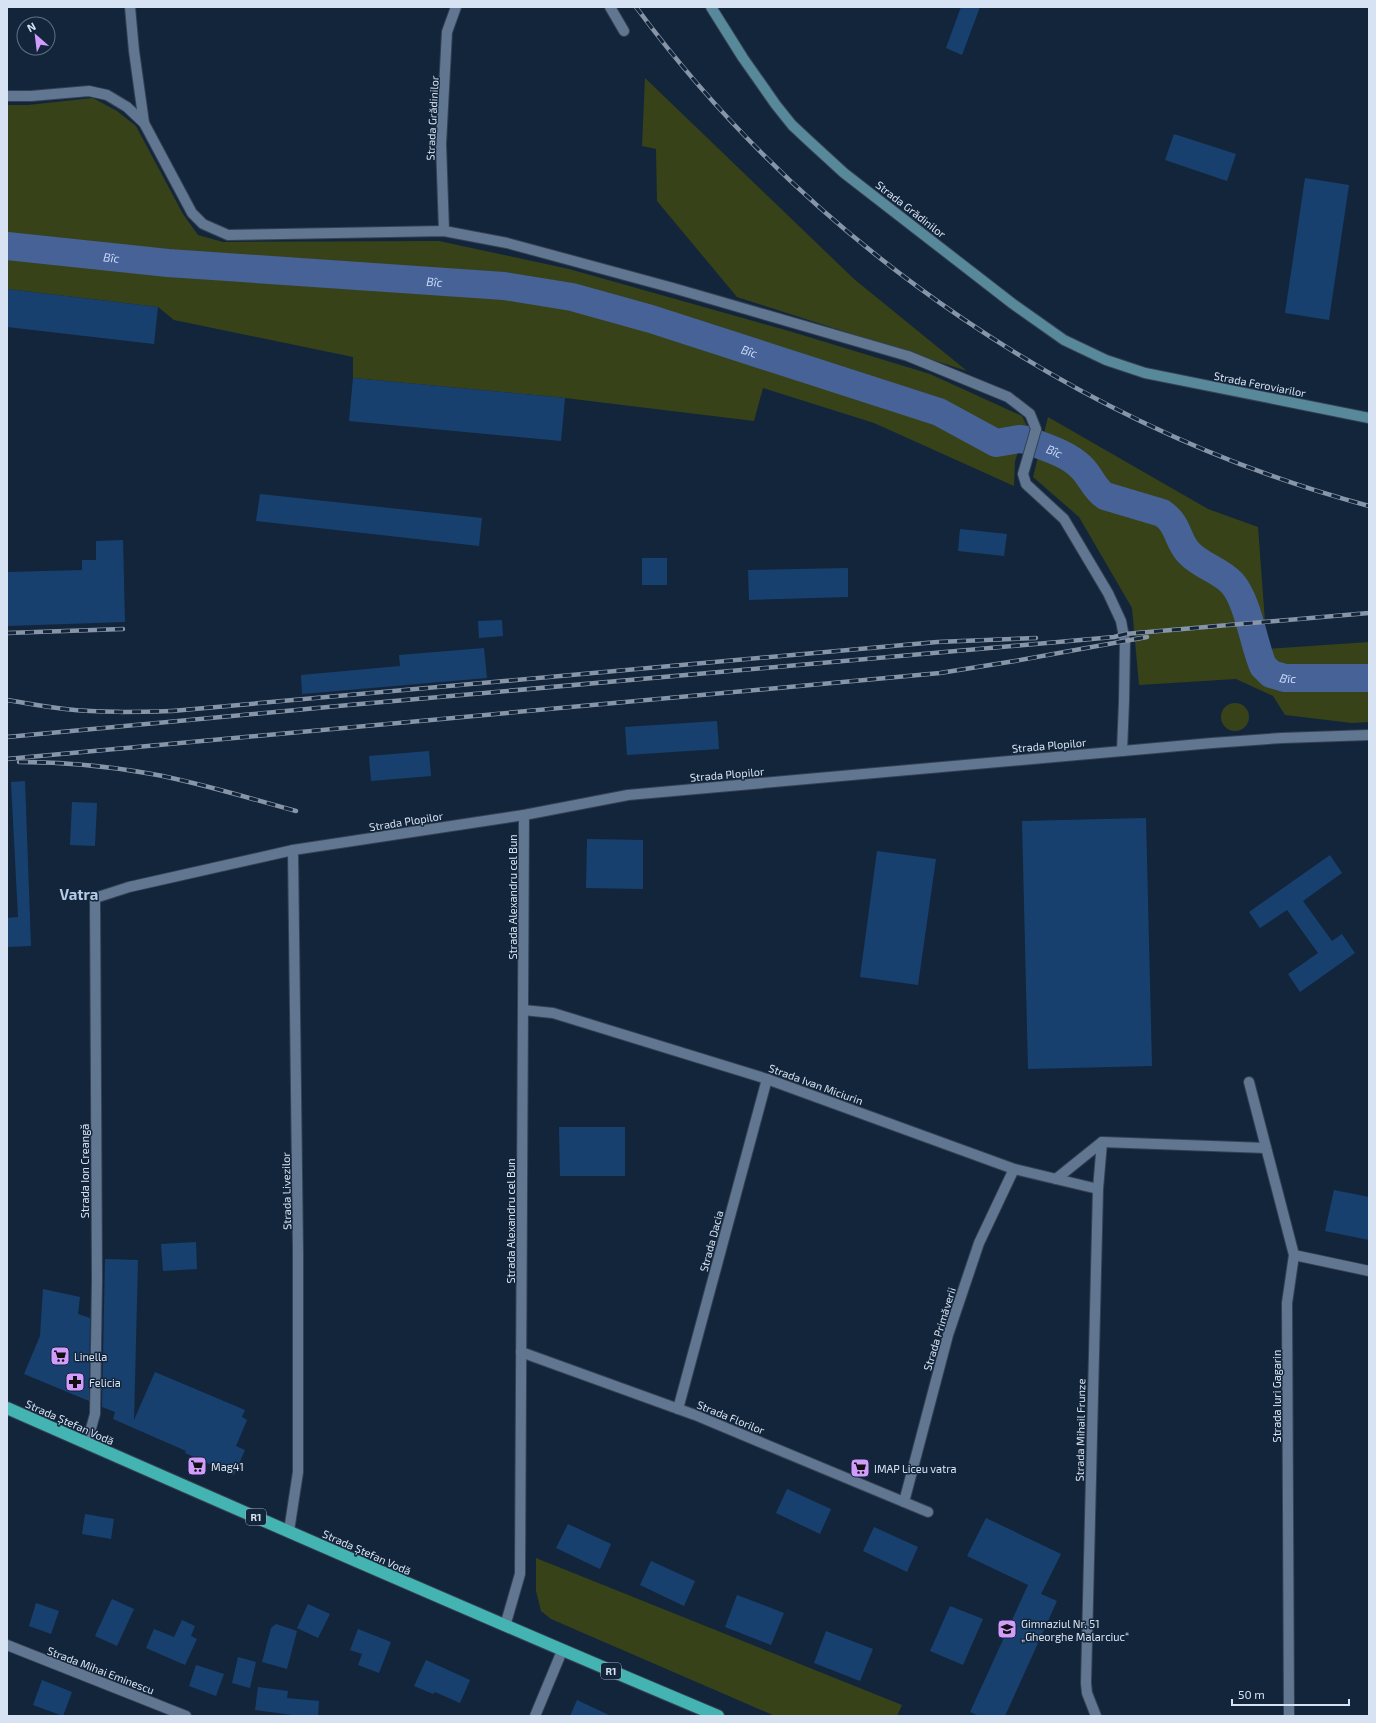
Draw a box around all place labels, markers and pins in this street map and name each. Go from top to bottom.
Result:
supermarket icon: Linella [49,1345,71,1367]
place label: Linella [74,1350,107,1363]
pharmacy icon: Felicia [64,1371,86,1393]
place label: Felicia [89,1376,121,1389]
supermarket icon: Mag41 [186,1455,208,1477]
supermarket icon: IMAP Liceu vatra [849,1457,871,1479]
place label: Mag41 [211,1460,244,1473]
place label: IMAP Liceu vatra [874,1462,957,1475]
place label: Gimnaziul Nr. 51 „Gheorghe Malarciuc“ [1021,1617,1129,1643]
school or university icon: Gimnaziul Nr. 51 „Gheorghe Malarciuc“ [996,1618,1018,1640]

